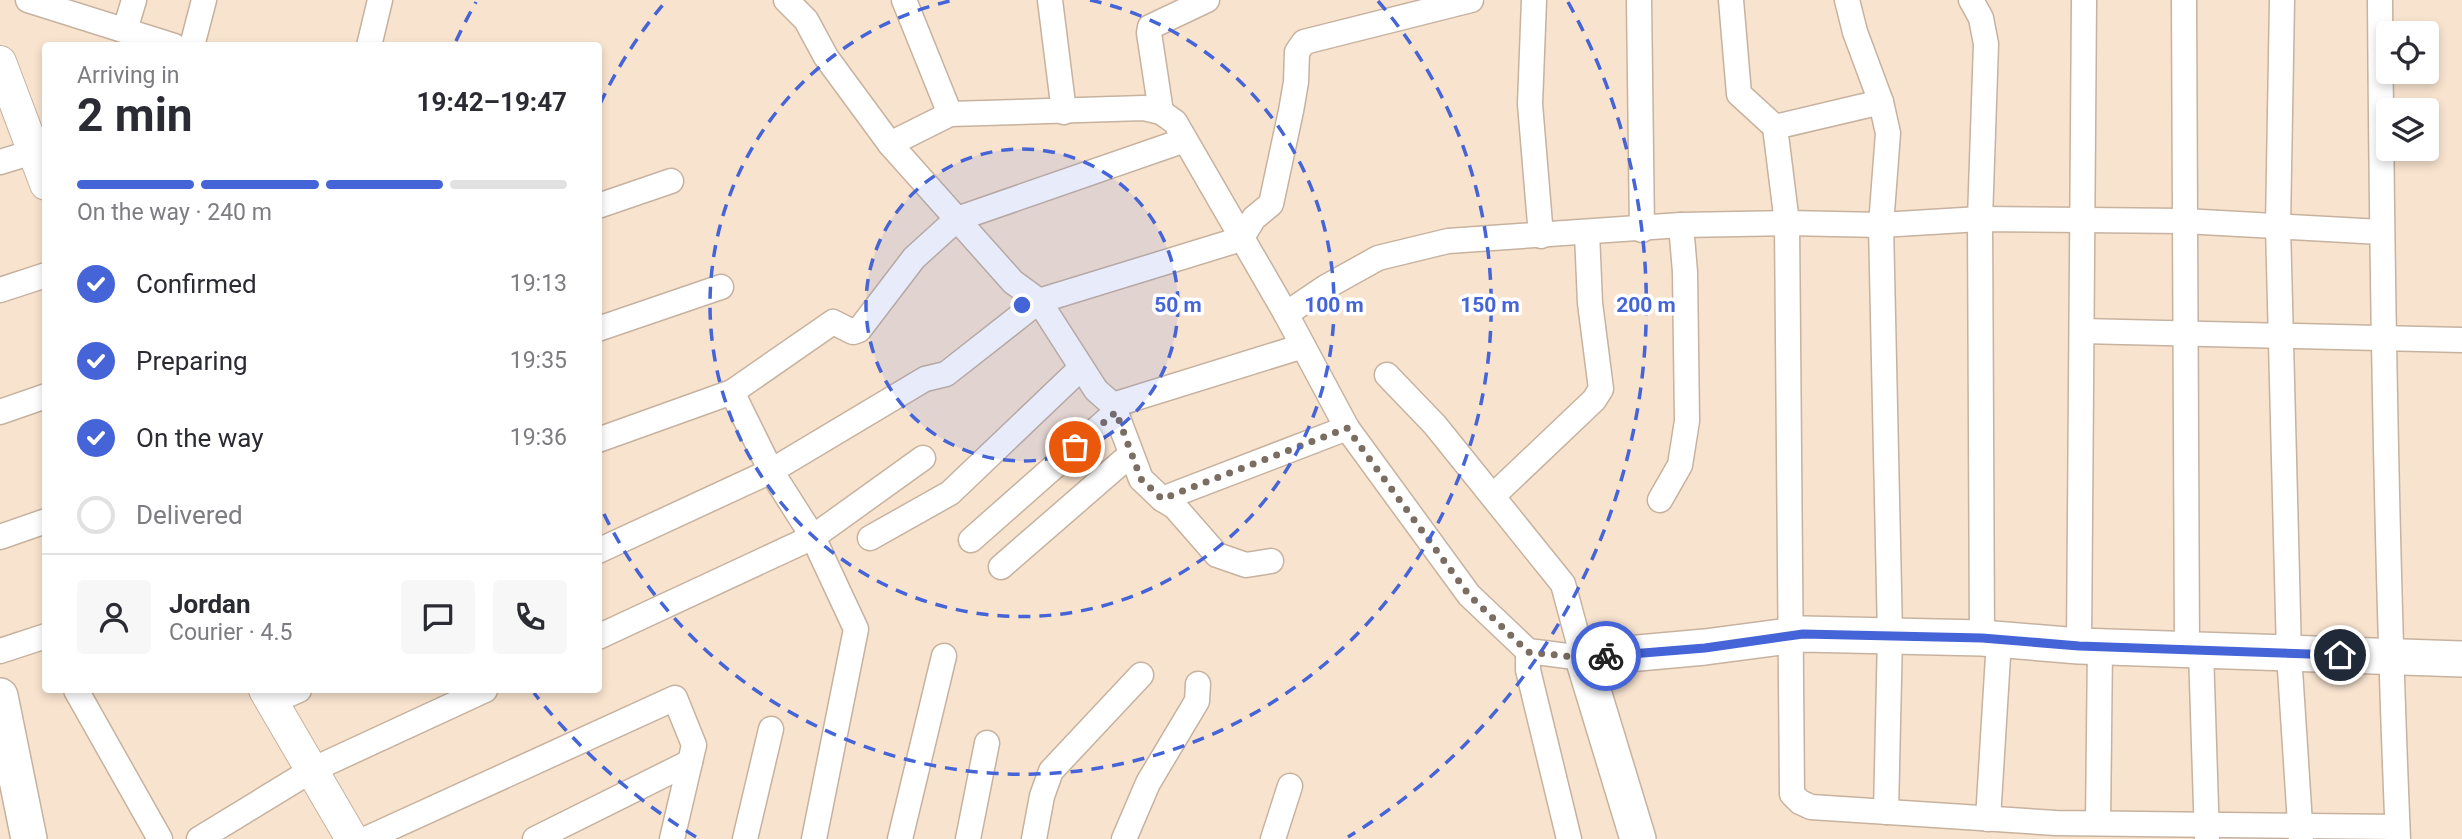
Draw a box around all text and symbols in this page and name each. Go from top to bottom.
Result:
map controls [2376,21,2439,161]
button: locate [2376,21,2439,84]
text: Arriving in [77,62,180,89]
text: 19:42–19:47 [417,87,567,117]
text: 2 min [77,88,193,142]
button: layers [2376,98,2439,161]
text: On the way · 240 m [77,199,272,226]
icon: check [77,265,115,303]
text: Confirmed [136,269,257,299]
text: 19:13 [510,270,567,297]
centre of rings [1010,293,1034,317]
text: 50 m [1154,293,1202,317]
text: 100 m [1304,293,1364,317]
text: 150 m [1460,293,1520,317]
text: 200 m [1616,293,1676,317]
icon: check [77,342,115,380]
text: Preparing [136,346,248,376]
text: 19:35 [510,347,567,374]
pin [1045,417,1105,477]
icon: check [77,419,115,457]
text: On the way [136,423,264,453]
text: 19:36 [510,424,567,451]
icon: bag [1056,428,1094,466]
text: Delivered [136,500,243,530]
button: person [77,580,151,654]
button: chat [401,580,475,654]
button: phone [493,580,567,654]
text: Jordan [169,589,251,619]
text: Courier · 4.5 [169,619,292,646]
courier [1571,621,1641,691]
pin [2310,625,2370,685]
icon: home [2321,636,2359,674]
icon: bike [1587,637,1625,675]

